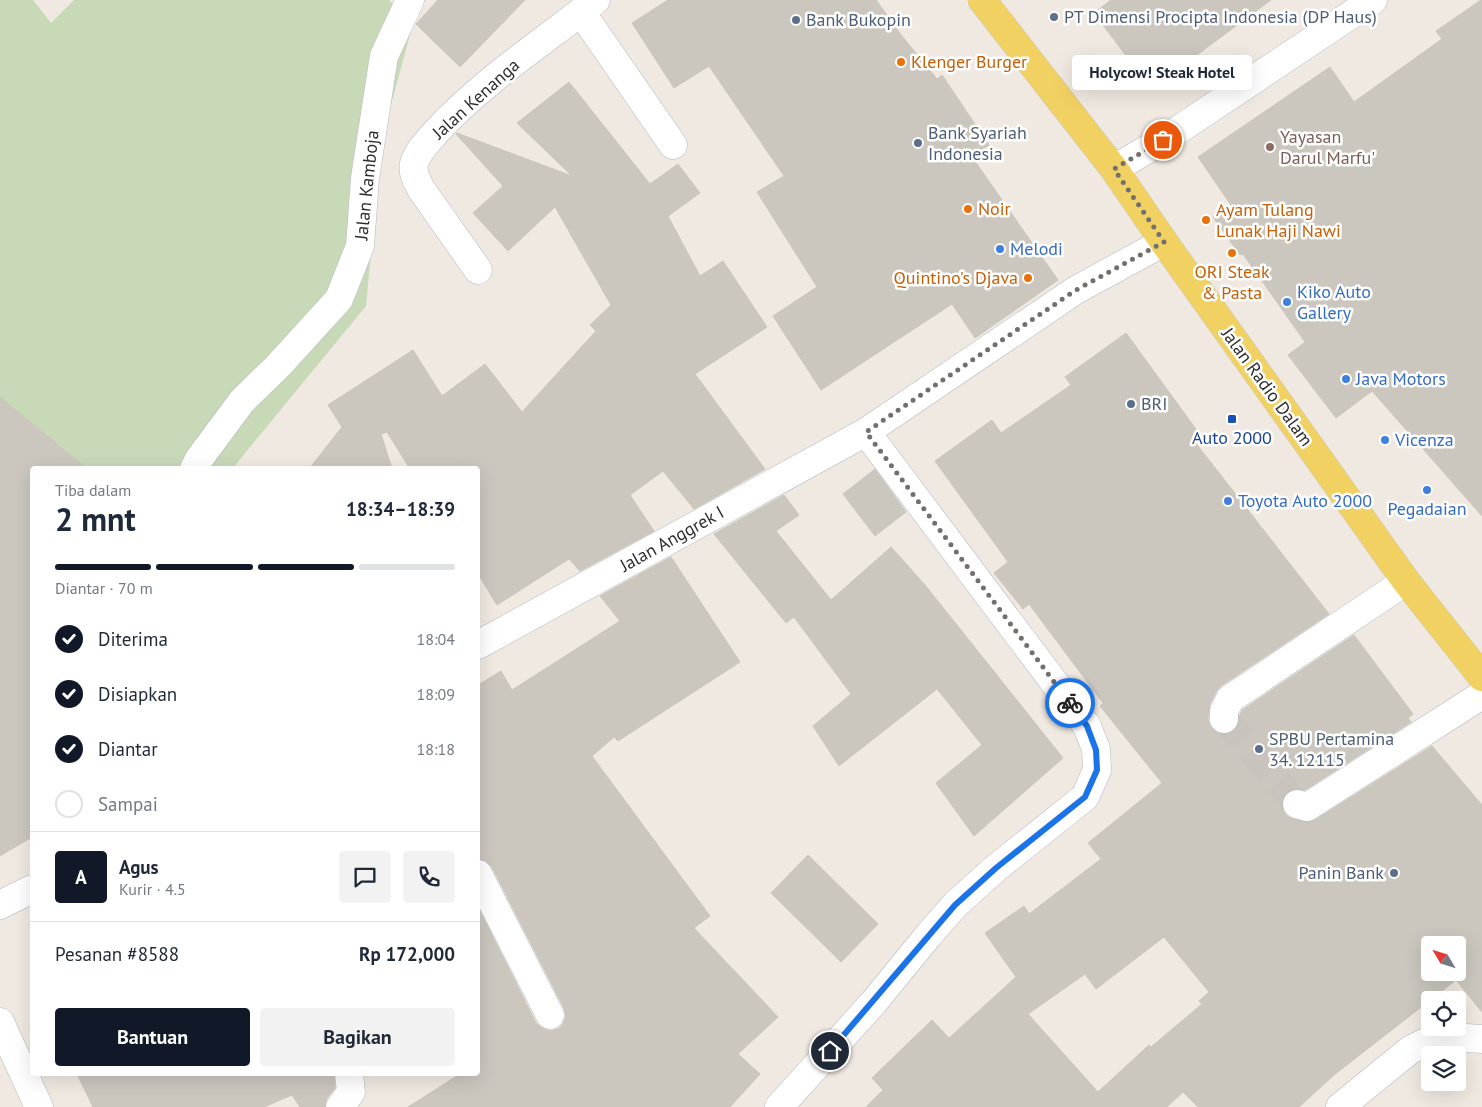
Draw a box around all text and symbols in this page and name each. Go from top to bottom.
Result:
place label: PT Dimensi Procipta Indonesia (DP Haus) [1064,5,1377,28]
place label: Bank Bukopin [806,8,911,31]
marker: PT Dimensi Procipta Indonesia (DP Haus) [1048,11,1060,23]
marker: Bank Bukopin [790,14,802,26]
place label: Klenger Burger [911,50,1027,73]
street label: Jalan Kenanga [427,53,524,144]
callout: Holycow! Steak Hotel [1073,55,1253,90]
marker: Klenger Burger [895,56,907,68]
text: Holycow! Steak Hotel [1089,62,1235,82]
pin [1142,119,1184,161]
place label: Bank Syariah Indonesia [928,121,1027,165]
place label: Yayasan Darul Marfu' [1280,125,1375,169]
icon: bag [1149,126,1177,154]
street label: Jalan Kamboja [349,129,384,242]
marker: Bank Syariah Indonesia [912,137,924,149]
marker: Yayasan Darul Marfu' [1264,141,1276,153]
place label: Noir [978,197,1011,220]
place label: Ayam Tulang Lunak Haji Nawi [1216,198,1341,242]
marker: Noir [962,203,974,215]
marker: Ayam Tulang Lunak Haji Nawi [1200,214,1212,226]
place label: Melodi [1010,237,1063,260]
marker: Melodi [994,243,1006,255]
marker: ORI Steak & Pasta [1226,247,1238,259]
place label: ORI Steak & Pasta [1194,260,1270,304]
place label: Quintino's Djava [894,266,1018,289]
marker: Quintino's Djava [1022,272,1034,284]
place label: Kiko Auto Gallery [1297,280,1371,324]
marker: Kiko Auto Gallery [1281,296,1293,308]
street label: Jalan Radio Dalam [1216,322,1318,450]
place label: Java Motors [1355,367,1446,390]
marker: Java Motors [1340,373,1352,385]
place label: BRI [1141,392,1167,415]
marker: BRI [1125,398,1137,410]
marker: Auto 2000 [1226,413,1238,425]
place label: Auto 2000 [1192,426,1272,449]
place label: Vicenza [1394,428,1454,451]
marker: Vicenza [1379,434,1391,446]
text: Tiba dalam [55,480,131,500]
marker: Pegadaian [1421,484,1433,496]
place label: Toyota Auto 2000 [1238,489,1372,512]
marker: Toyota Auto 2000 [1222,495,1234,507]
text: 18:34–18:39 [346,497,455,521]
place label: Pegadaian [1387,497,1467,520]
text: 2 mnt [55,498,136,540]
street label: Jalan Anggrek I [615,500,728,577]
text: Diantar · 70 m [55,578,153,598]
icon: check [55,625,83,653]
text: Diterima [98,627,168,651]
text: 18:04 [417,629,455,649]
courier [1045,678,1095,728]
icon: check [55,680,83,708]
text: Disiapkan [98,682,177,706]
text: 18:09 [417,684,455,704]
icon: bike [1056,689,1084,717]
place label: SPBU Pertamina 34. 12115 [1269,727,1394,771]
icon: check [55,735,83,763]
text: Diantar [98,737,158,761]
text: 18:18 [417,739,455,759]
marker: SPBU Pertamina 34. 12115 [1253,743,1265,755]
text: Sampai [98,792,158,816]
button: chat [339,851,391,903]
button: phone [403,851,455,903]
text: Agus [119,855,159,879]
place label: Panin Bank [1298,861,1384,884]
text: A [75,865,87,889]
marker: Panin Bank [1388,867,1400,879]
text: Kurir · 4.5 [119,879,186,899]
north arrow [1421,936,1466,981]
map controls [1421,936,1466,1091]
text: Pesanan #8588 [55,942,179,966]
text: Rp 172,000 [359,942,455,966]
button: locate [1421,991,1466,1036]
button: Bantuan [55,1008,250,1066]
button: Bagikan [260,1008,455,1066]
pin [809,1030,851,1072]
icon: home [816,1037,844,1065]
button: layers [1421,1046,1466,1091]

